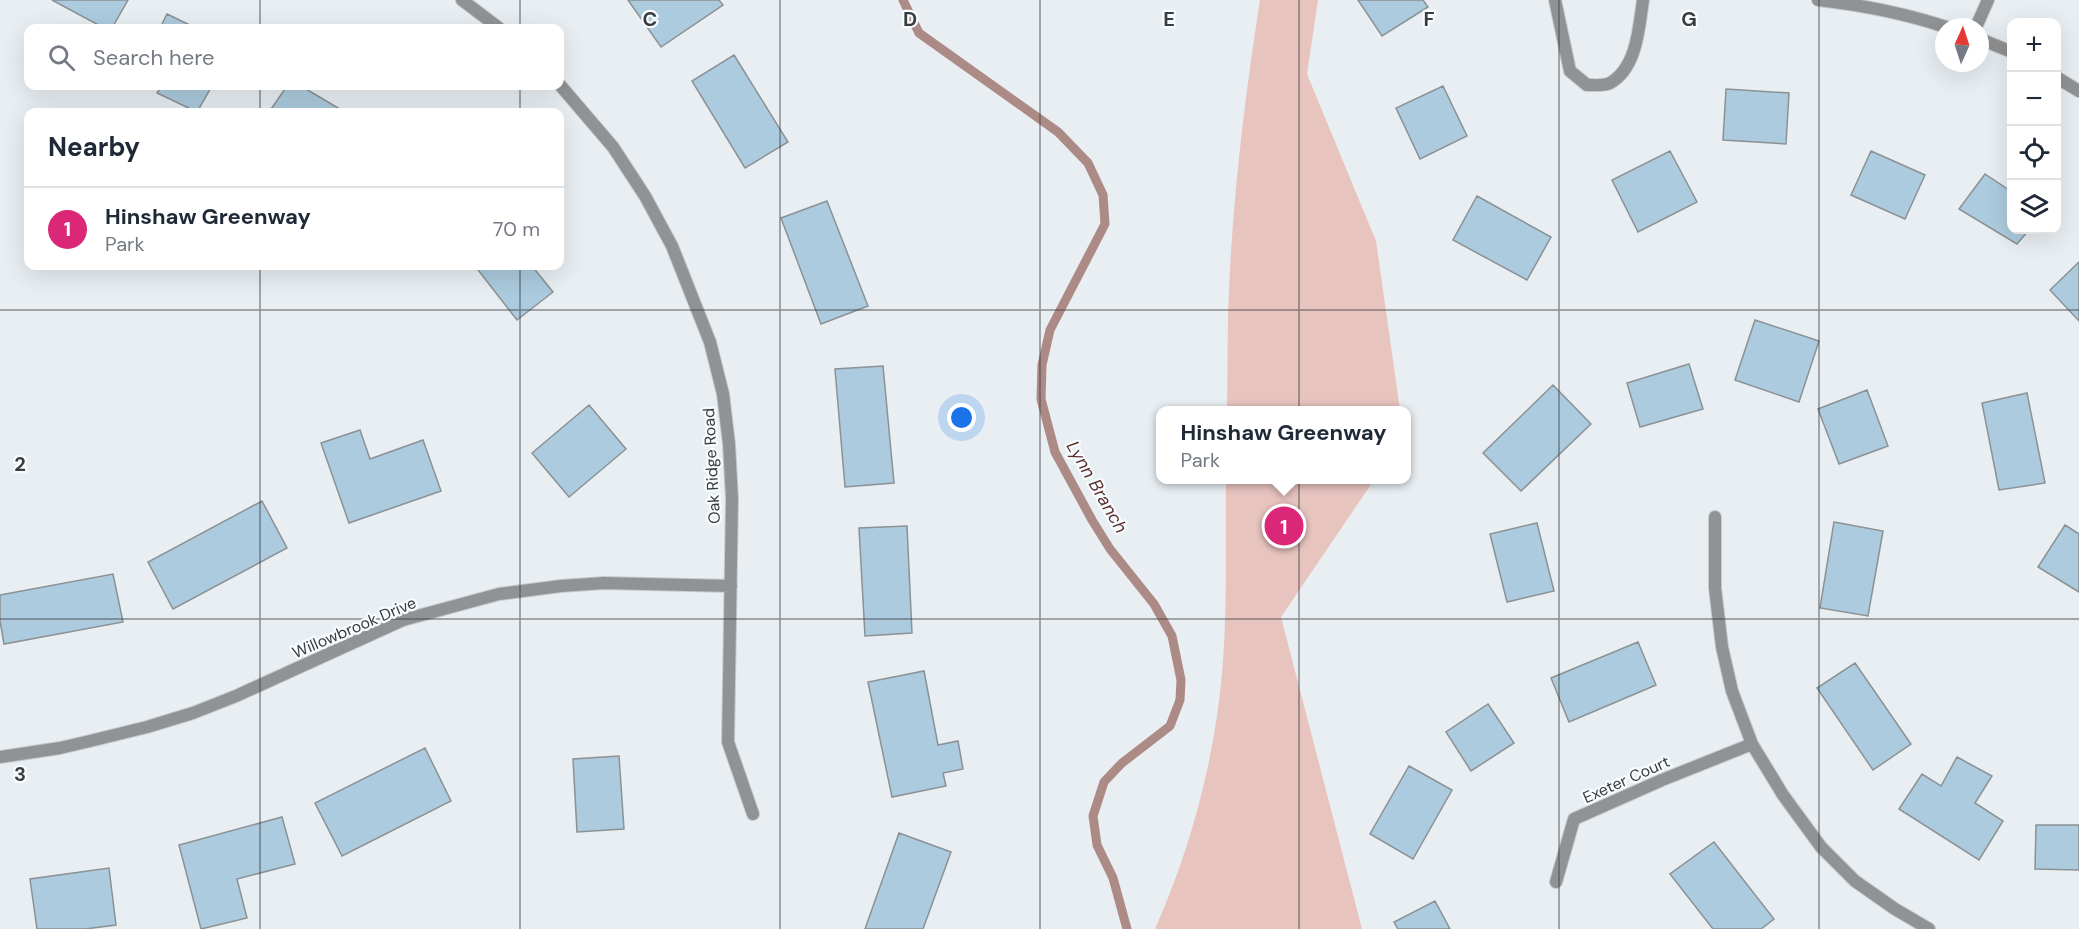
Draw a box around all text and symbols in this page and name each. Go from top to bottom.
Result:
text: C [643,6,657,32]
text: D [903,6,917,32]
text: E [1163,6,1175,32]
text: F [1423,6,1435,32]
text: G [1681,6,1697,32]
north arrow [1935,18,1989,72]
map controls [2007,18,2061,234]
button: + [2007,18,2061,72]
search box [24,24,564,90]
icon: search [45,41,78,74]
text: Search here [93,43,214,72]
button: − [2007,72,2061,126]
button: locate [2007,126,2061,180]
text: Nearby [48,130,140,164]
button: layers [2007,180,2061,234]
text: Hinshaw Greenway [105,202,311,231]
text: 1 [64,216,71,242]
text: 70 m [493,216,540,242]
text: Park [105,231,145,257]
your location [947,403,976,432]
popup [1156,406,1411,484]
street label: Oak Ridge Road [698,408,725,524]
text: Hinshaw Greenway [1181,418,1386,447]
water label: Lynn Branch [1061,436,1133,538]
text: Park [1181,447,1220,473]
text: 2 [14,451,26,477]
pin: 1 [1264,504,1304,548]
street label: Willowbrook Drive [289,592,419,663]
street label: Exeter Court [1579,751,1673,808]
text: 3 [14,761,26,787]

